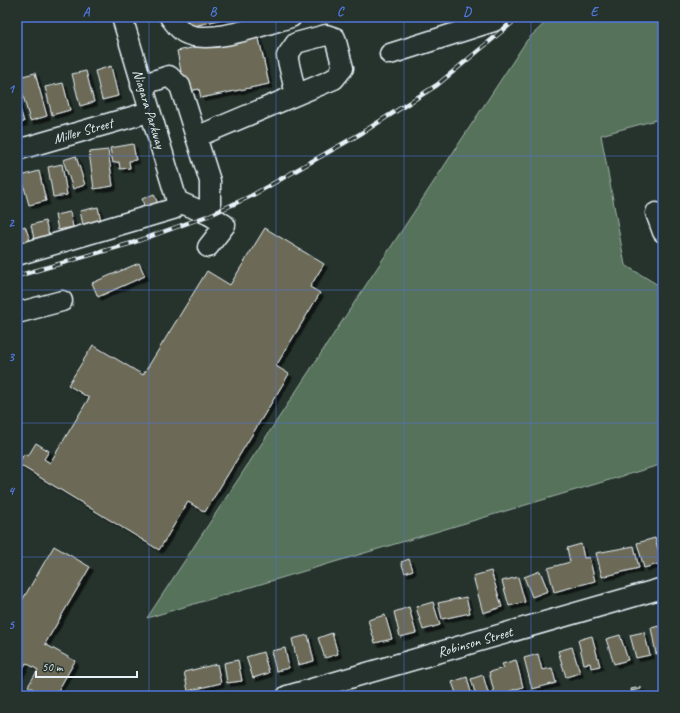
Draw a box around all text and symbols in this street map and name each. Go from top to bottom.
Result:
text: A [83,4,91,20]
text: B [210,4,218,20]
text: C [337,4,345,20]
text: D [463,4,472,20]
text: E [591,4,600,20]
street label: Niagara Parkway [129,68,169,152]
text: 1 [8,81,16,97]
street label: Miller Street [51,114,117,148]
text: 2 [8,215,15,231]
text: 3 [8,349,15,365]
text: 4 [8,483,16,499]
text: 5 [8,617,15,633]
street label: Robinson Street [436,623,516,661]
scale bar [36,653,137,679]
text: 50 m [42,659,64,675]

